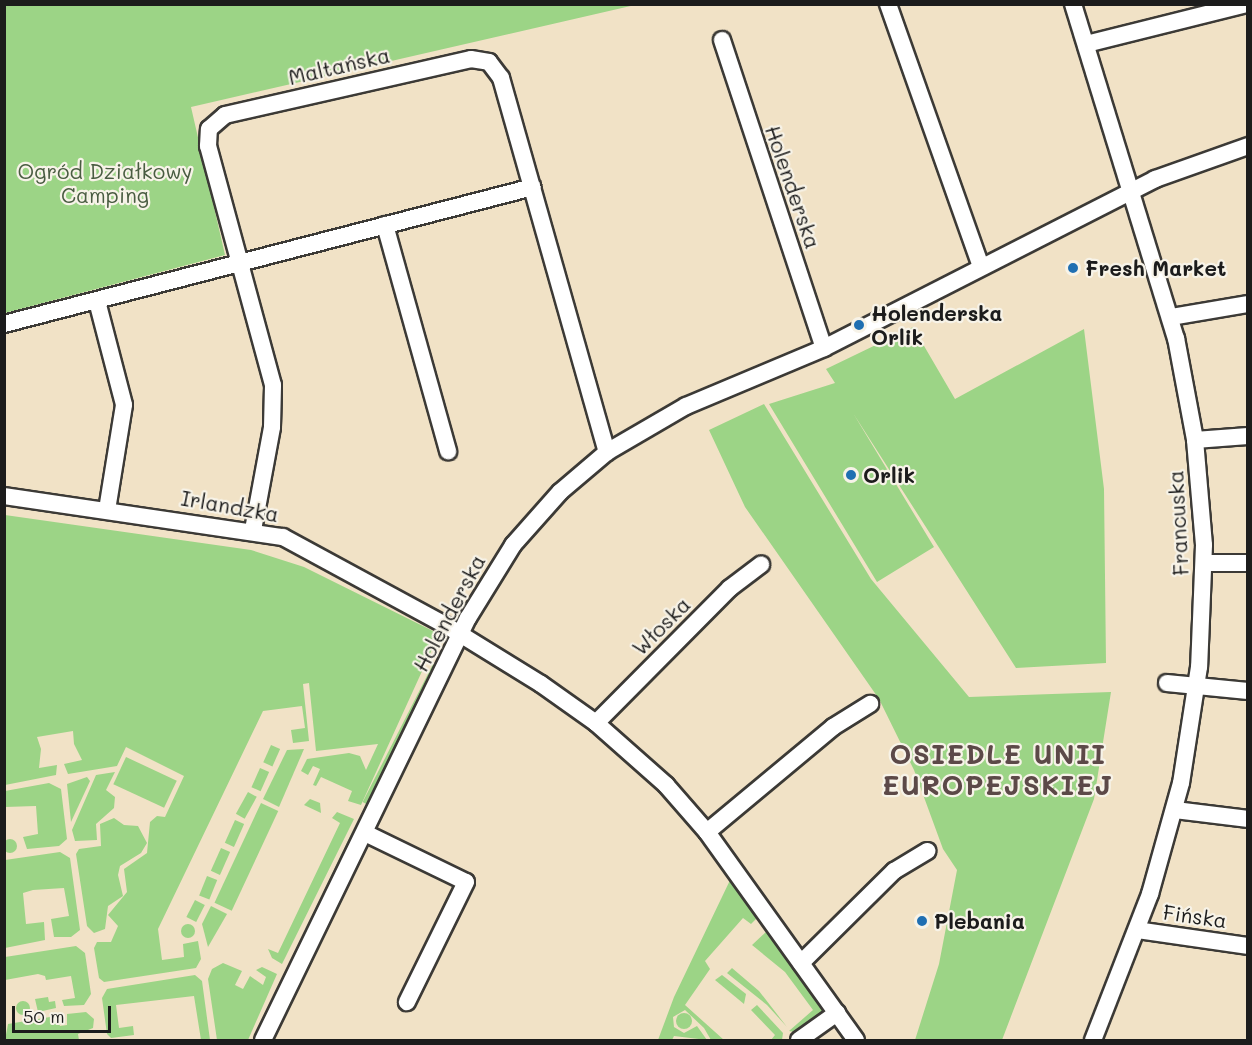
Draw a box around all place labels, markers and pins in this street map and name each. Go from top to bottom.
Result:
place label: Fresh Market [1085,255,1226,281]
marker: Fresh Market [1066,261,1080,275]
place label: Holenderska Orlik [871,300,1002,350]
marker: Holenderska Orlik [852,318,866,332]
place label: Orlik [863,462,915,488]
marker: Orlik [844,468,858,482]
place label: Plebania [934,908,1025,934]
marker: Plebania [915,914,929,928]

